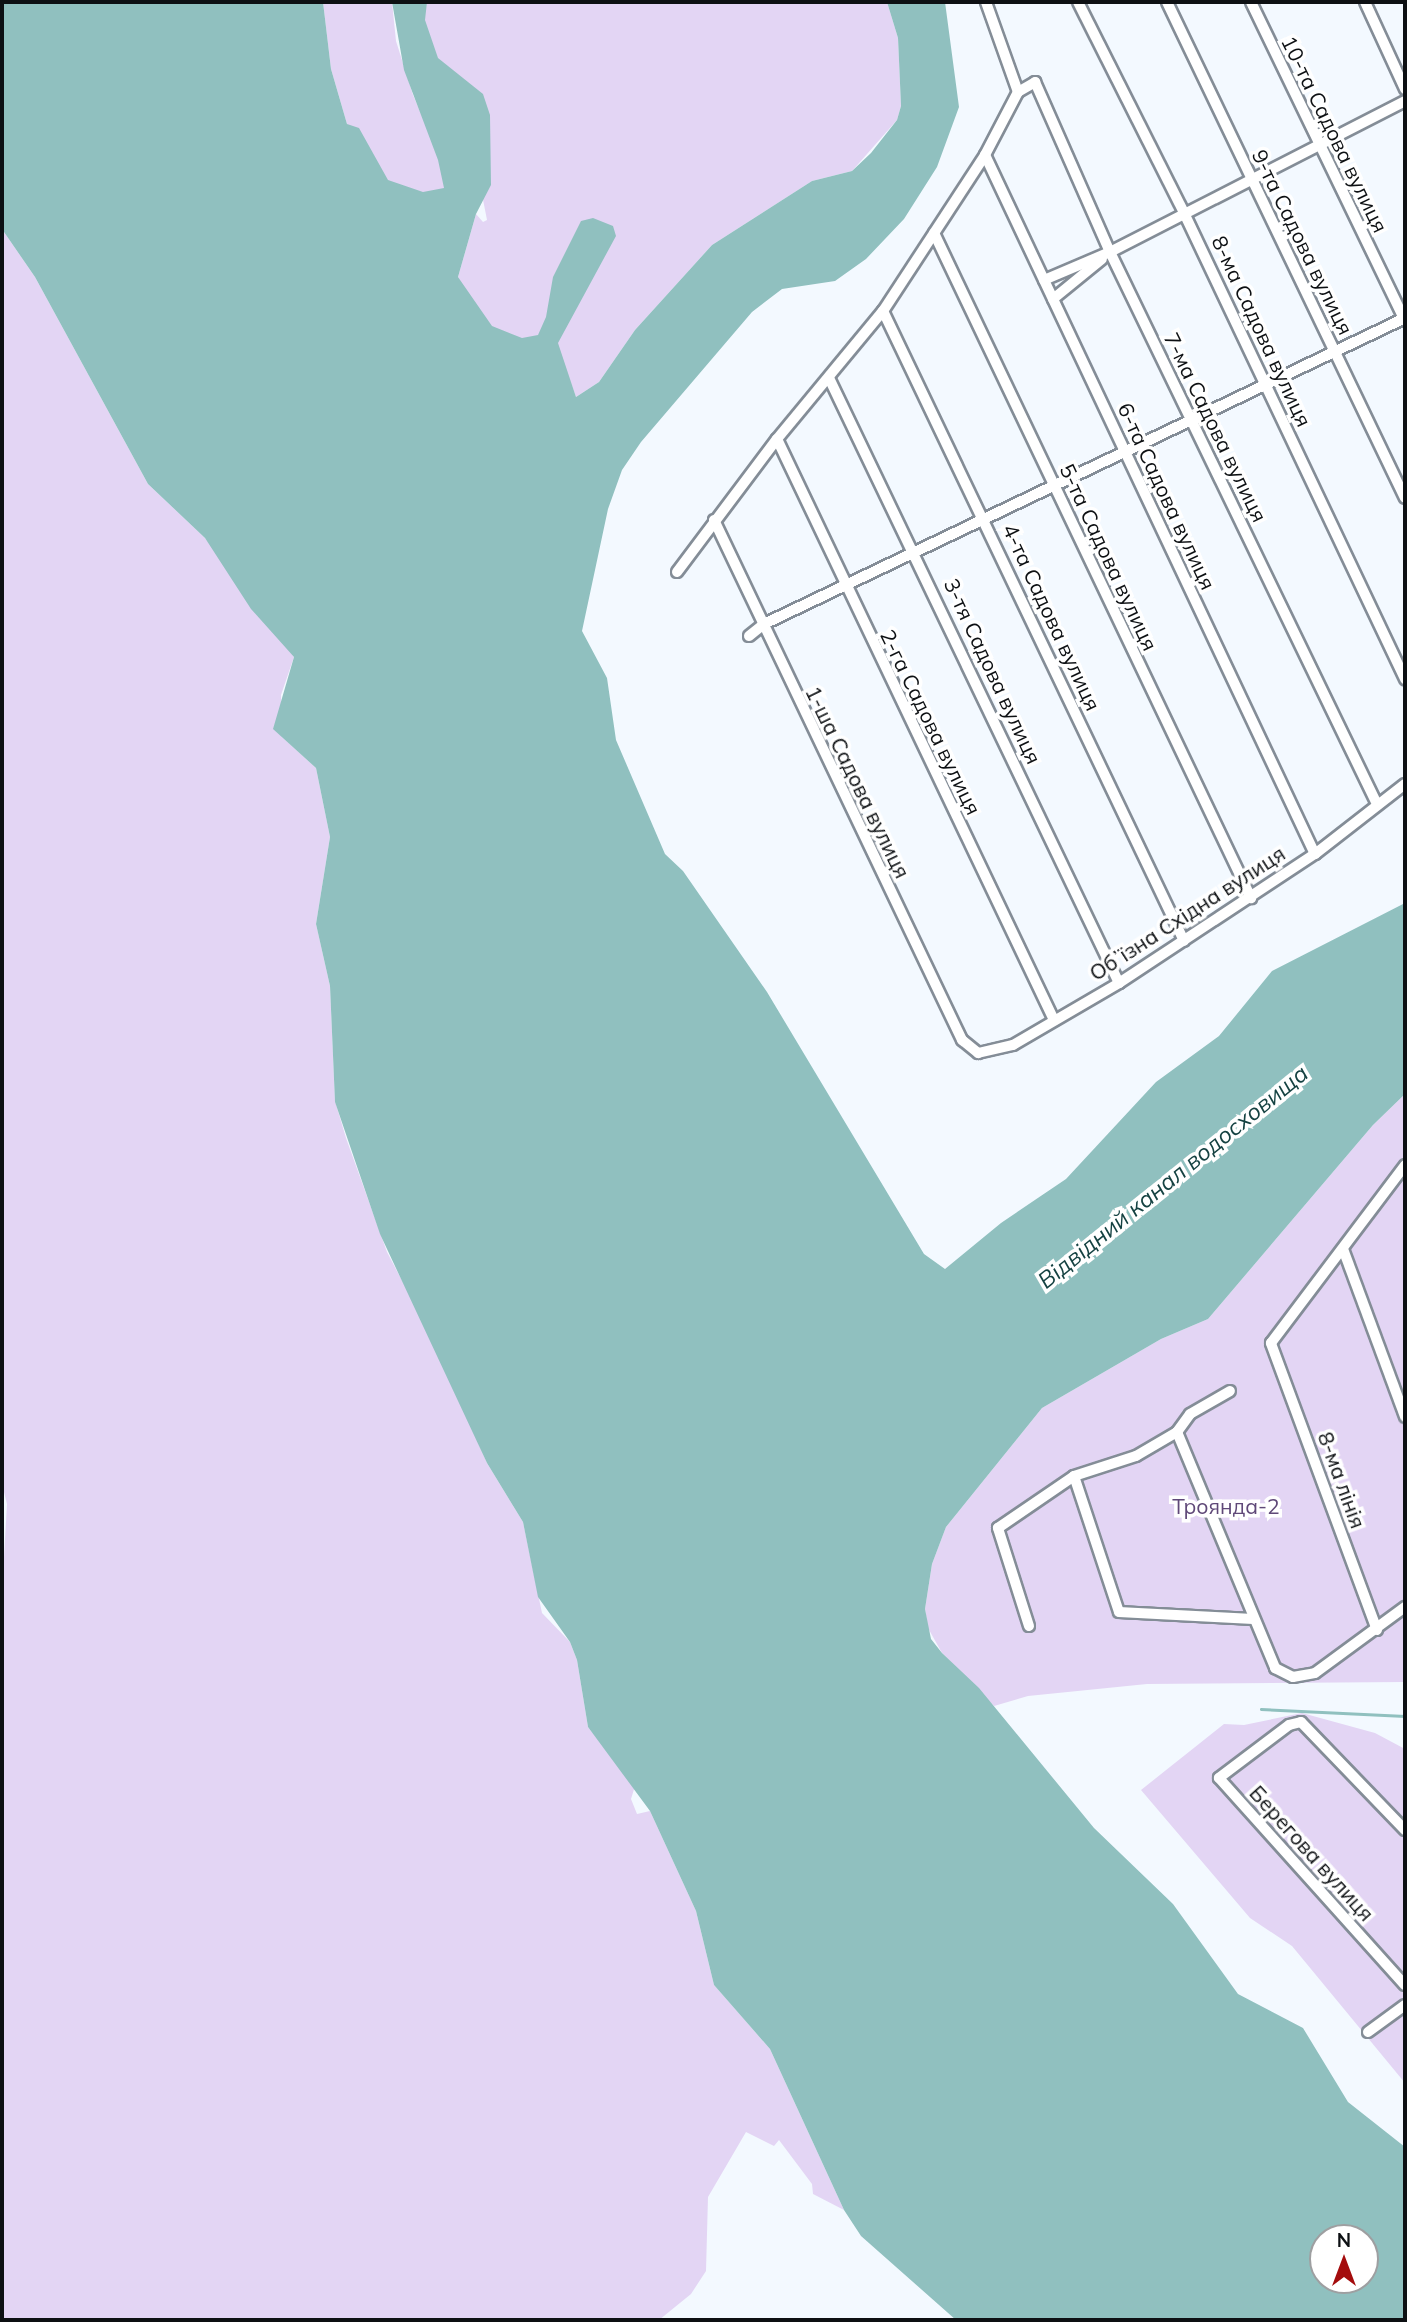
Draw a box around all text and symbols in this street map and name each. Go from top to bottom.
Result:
street label: 10-та Садова вулиця [1276,32,1394,236]
street label: 9-та Садова вулиця [1247,145,1359,339]
street label: 8-ма Садова вулиця [1207,232,1317,430]
street label: 7-ма Садова вулиця [1159,328,1273,526]
street label: 6-та Садова вулиця [1113,399,1221,593]
street label: 5-та Садова вулиця [1055,460,1163,654]
street label: 4-та Садова вулиця [998,520,1106,714]
street label: 3-тя Садова вулиця [939,574,1047,768]
street label: 2-га Садова вулиця [875,625,987,819]
street label: 1-ша Садова вулиця [801,682,915,882]
street label: Обʼїзна Східна вулиця [1085,840,1289,986]
water label: Відвідний канал водосховища [1032,1059,1314,1295]
street label: 8-ма лінія [1313,1428,1371,1532]
park label: Троянда-2 [1172,1493,1280,1519]
street label: Берегова вулиця [1245,1780,1379,1926]
north arrow [1309,2224,1379,2294]
text: N [1337,2228,1351,2252]

